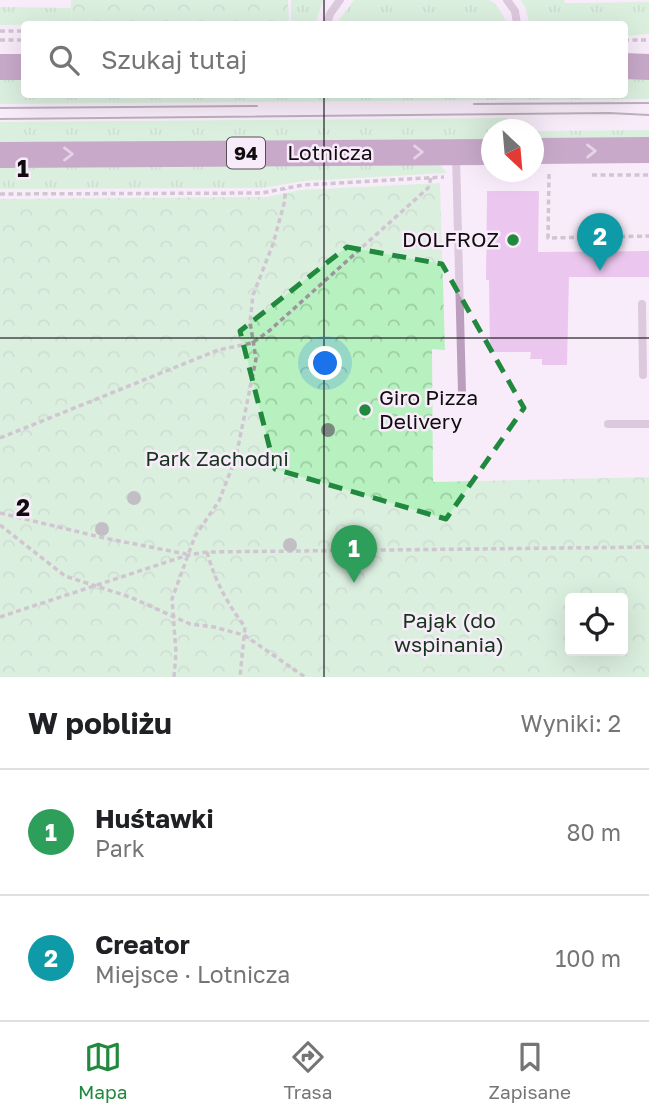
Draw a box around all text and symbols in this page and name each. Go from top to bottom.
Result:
search box [21,21,628,98]
icon: search [45,41,83,79]
text: Szukaj tutaj [101,44,247,75]
north arrow [481,119,544,182]
road number: 94 [227,138,265,168]
street label: Lotnicza [287,139,373,165]
one-way arrow [586,143,597,159]
one-way arrow [413,144,424,160]
one-way arrow [63,146,74,162]
text: 1 [17,154,29,182]
pin: 2 [577,213,623,271]
place label: DOLFROZ [402,226,499,252]
marker: DOLFROZ [505,232,521,248]
your location [308,346,342,380]
place label: Giro Pizza Delivery [379,384,478,434]
marker: Giro Pizza Delivery [357,402,373,418]
park label: Park Zachodni [145,445,289,471]
text: 2 [16,493,30,521]
pin: 1 [331,525,377,583]
map controls [565,593,628,656]
button: locate [565,593,628,656]
park label: Pająk (do wspinania) [394,607,504,657]
text: W pobliżu [28,705,172,741]
text: Wyniki: 2 [521,709,621,737]
text: Huśtawki [95,803,214,834]
text: 1 [45,818,57,846]
text: 80 m [567,818,621,846]
text: Park [95,834,145,862]
text: Creator [95,929,190,960]
text: 2 [44,944,58,972]
text: 100 m [555,944,621,972]
text: Miejsce · Lotnicza [95,960,290,988]
tab: Mapa [78,1038,128,1103]
tab: Trasa [284,1038,332,1103]
tab: Zapisane [489,1038,571,1103]

